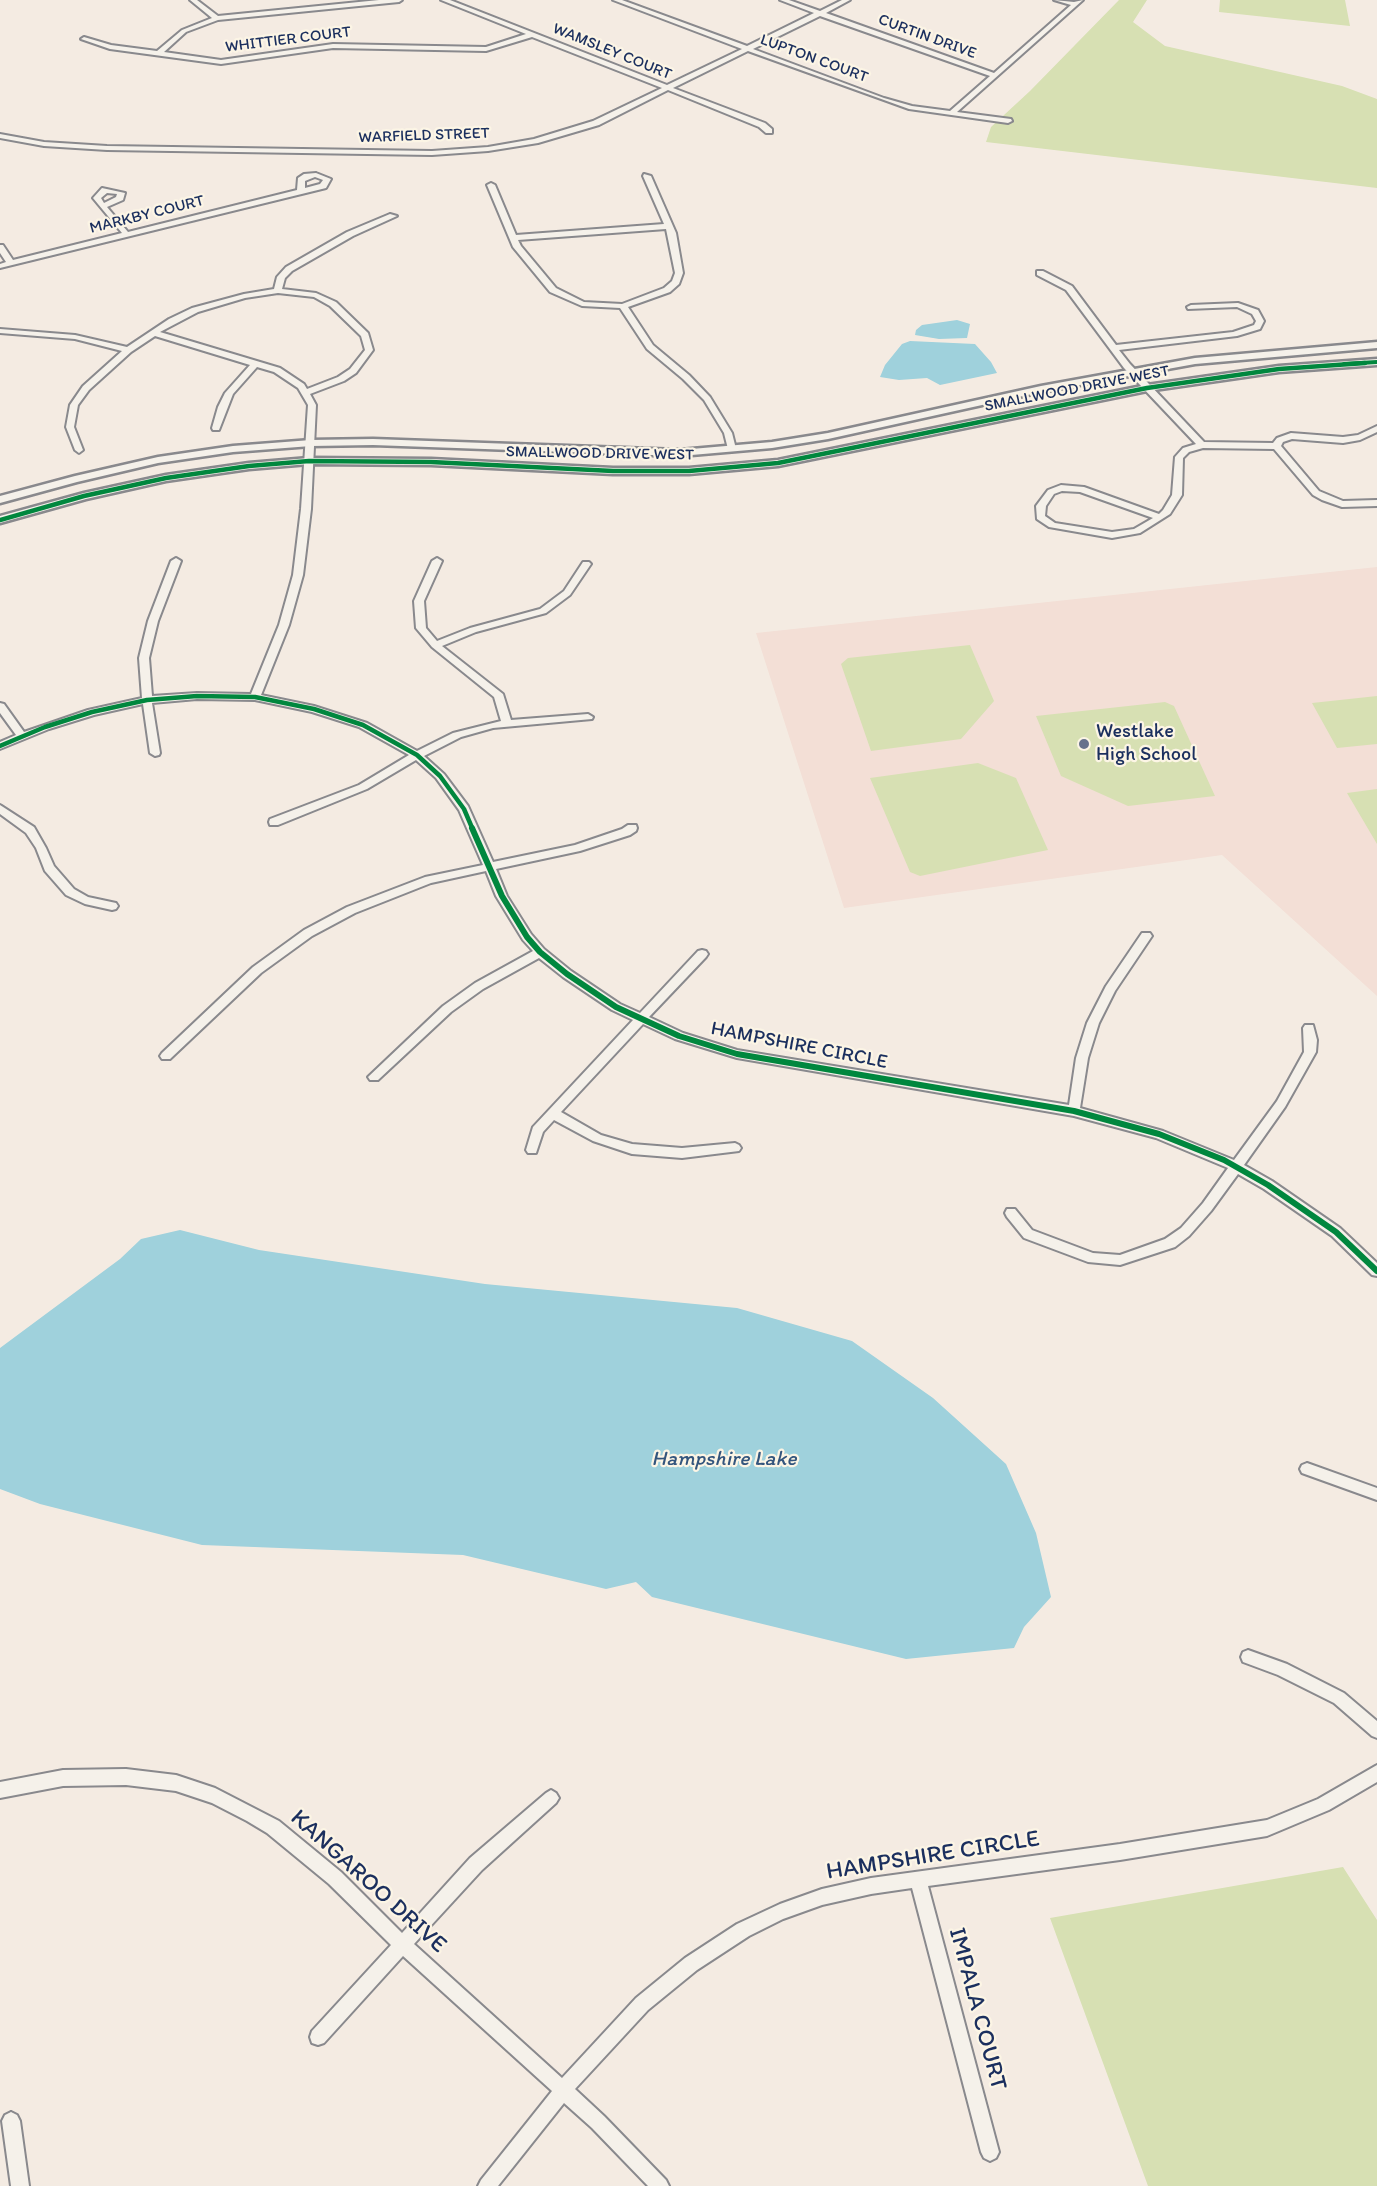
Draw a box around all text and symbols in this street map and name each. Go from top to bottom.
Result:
street label: CURTIN DRIVE [875,10,979,64]
street label: WAMSLEY COURT [550,19,674,85]
street label: WHITTIER COURT [224,23,352,57]
street label: LUPTON COURT [757,31,871,87]
street label: WARFIELD STREET [358,124,490,148]
street label: MARKBY COURT [88,191,206,239]
street label: SMALLWOOD DRIVE WEST [983,362,1171,416]
street label: SMALLWOOD DRIVE WEST [506,443,694,465]
place label: Westlake High School [1096,720,1197,767]
marker: Westlake High School [1077,737,1091,751]
street label: HAMPSHIRE CIRCLE [709,1017,889,1075]
water label: Hampshire Lake [652,1447,796,1473]
street label: KANGAROO DRIVE [284,1804,452,1960]
street label: HAMPSHIRE CIRCLE [824,1825,1042,1887]
street label: IMPALA COURT [941,1925,1013,2093]

